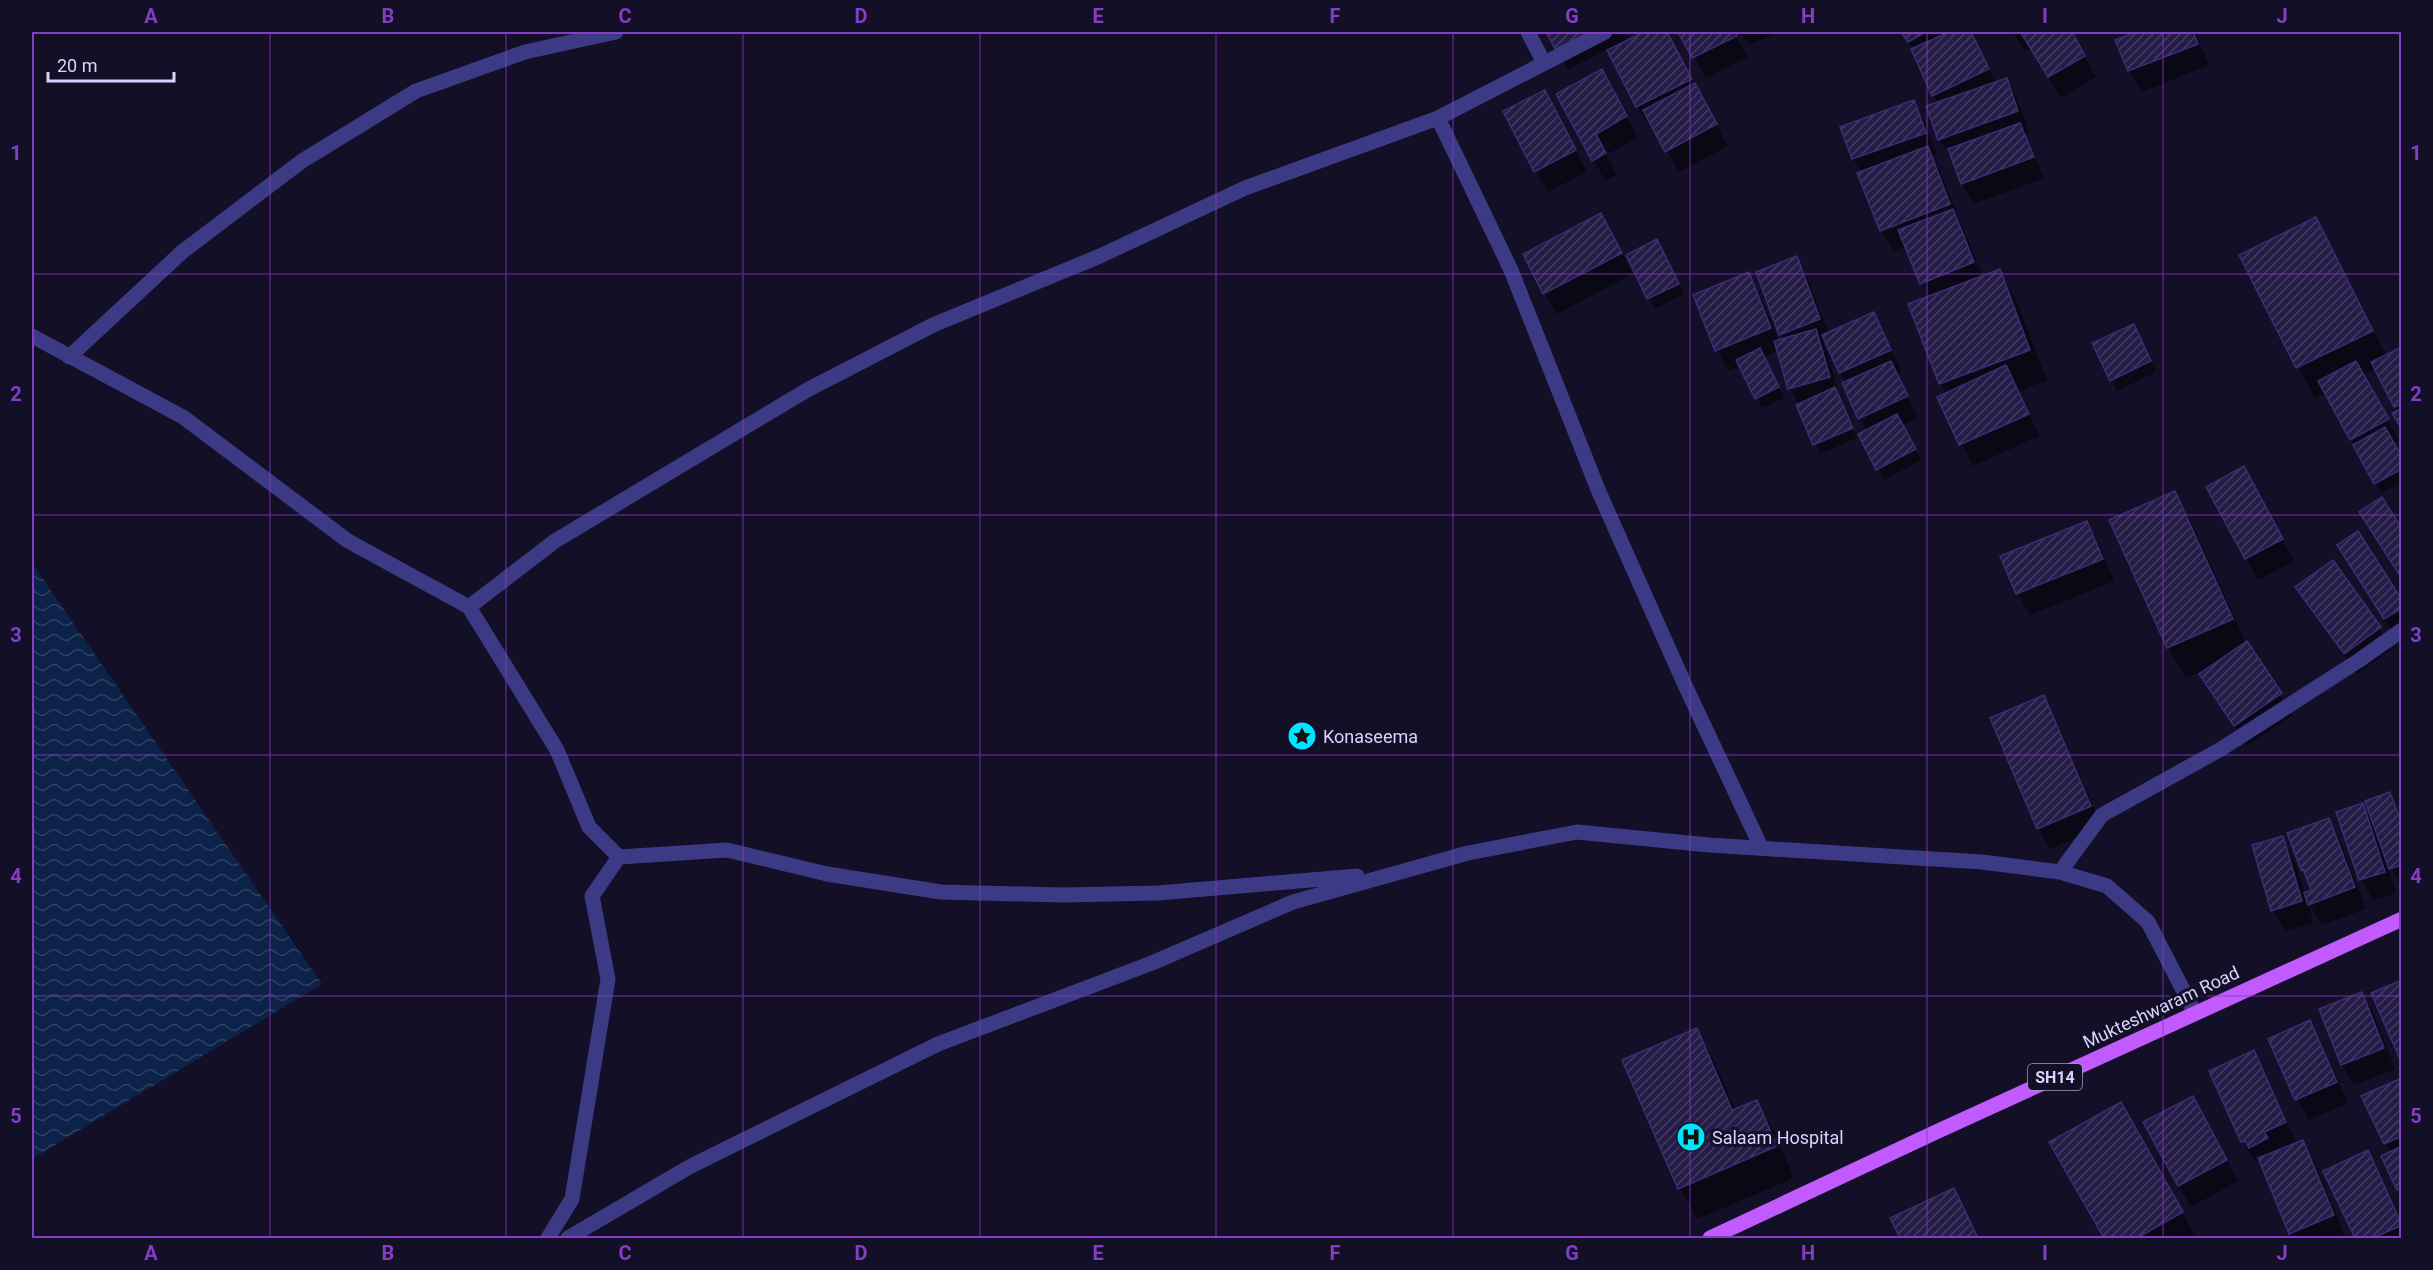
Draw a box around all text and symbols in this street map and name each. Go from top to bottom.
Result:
text: A [144,4,158,28]
text: B [382,4,394,28]
text: C [618,4,632,28]
text: D [855,4,868,28]
text: E [1092,4,1104,28]
text: F [1330,4,1341,28]
text: G [1565,4,1579,28]
text: H [1801,4,1815,28]
text: I [2042,4,2048,28]
text: J [2276,4,2288,28]
scale bar [48,45,174,83]
text: 20 m [57,55,97,76]
text: 1 [10,141,22,165]
text: 1 [2410,141,2422,165]
text: 2 [10,382,22,406]
text: 2 [2410,382,2422,406]
text: 3 [10,623,22,647]
text: 3 [2410,623,2422,647]
place icon: Konaseema [1286,720,1318,752]
place label: Konaseema [1323,726,1418,747]
text: 4 [10,864,22,888]
text: 4 [2410,864,2422,888]
street label: Mukteshwaram Road [2080,962,2242,1052]
road number: SH14 [2028,1064,2082,1090]
text: 5 [10,1104,22,1128]
text: 5 [2410,1104,2422,1128]
hospital icon: Salaam Hospital [1675,1121,1707,1153]
place label: Salaam Hospital [1712,1127,1844,1148]
text: A [144,1241,158,1265]
text: B [382,1241,394,1265]
text: C [618,1241,632,1265]
text: D [855,1241,868,1265]
text: E [1092,1241,1104,1265]
text: F [1330,1241,1341,1265]
text: G [1565,1241,1579,1265]
text: H [1801,1241,1815,1265]
text: I [2042,1241,2048,1265]
text: J [2276,1241,2288,1265]

